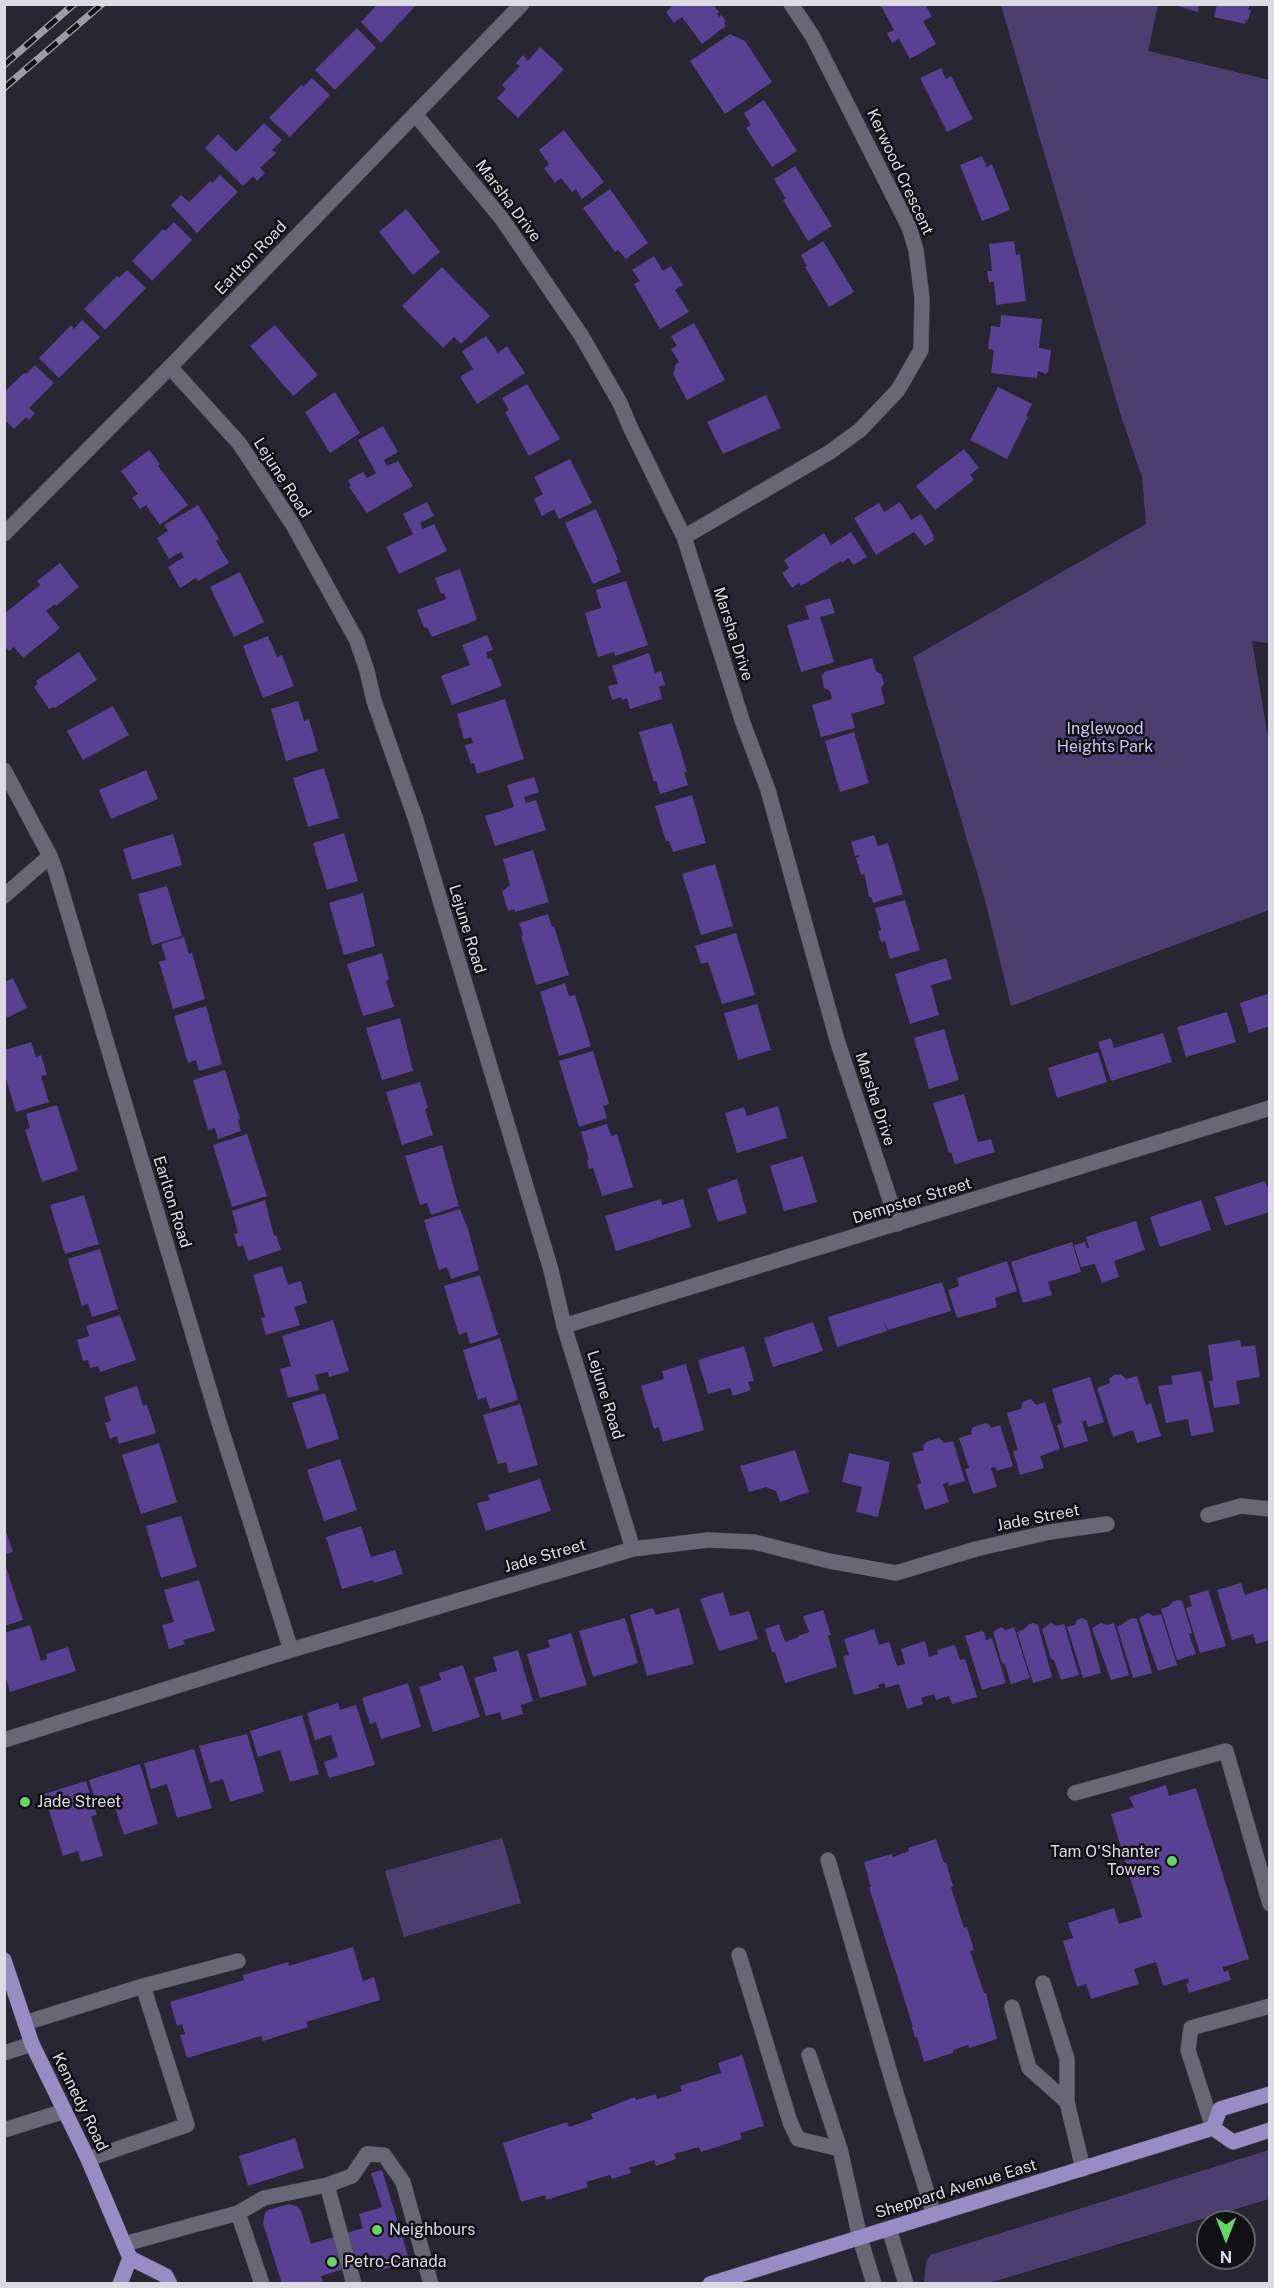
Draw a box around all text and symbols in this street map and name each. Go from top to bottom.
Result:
street label: Kerwood Crescent [862,106,938,238]
street label: Marsha Drive [471,156,545,246]
street label: Earlton Road [211,217,291,299]
street label: Lejune Road [249,434,315,522]
street label: Marsha Drive [709,585,757,683]
park label: Inglewood Heights Park [1057,719,1153,757]
street label: Lejune Road [444,882,490,976]
street label: Marsha Drive [851,1050,899,1148]
street label: Earlton Road [149,1154,195,1250]
street label: Dempster Street [850,1174,974,1228]
street label: Lejune Road [582,1348,628,1442]
street label: Jade Street [995,1501,1081,1535]
street label: Jade Street [502,1535,588,1577]
place label: Jade Street [37,1792,121,1812]
marker: Jade Street [18,1795,32,1809]
place label: Tam O'Shanter Towers [1050,1842,1160,1880]
marker: Tam O'Shanter Towers [1165,1854,1179,1868]
street label: Kennedy Road [48,2050,112,2154]
street label: Sheppard Avenue East [873,2155,1039,2223]
north arrow [1196,2210,1256,2270]
place label: Neighbours [389,2220,475,2240]
marker: Neighbours [370,2223,384,2237]
text: N [1220,2247,1232,2266]
place label: Petro-Canada [344,2252,447,2272]
marker: Petro-Canada [325,2255,339,2269]

